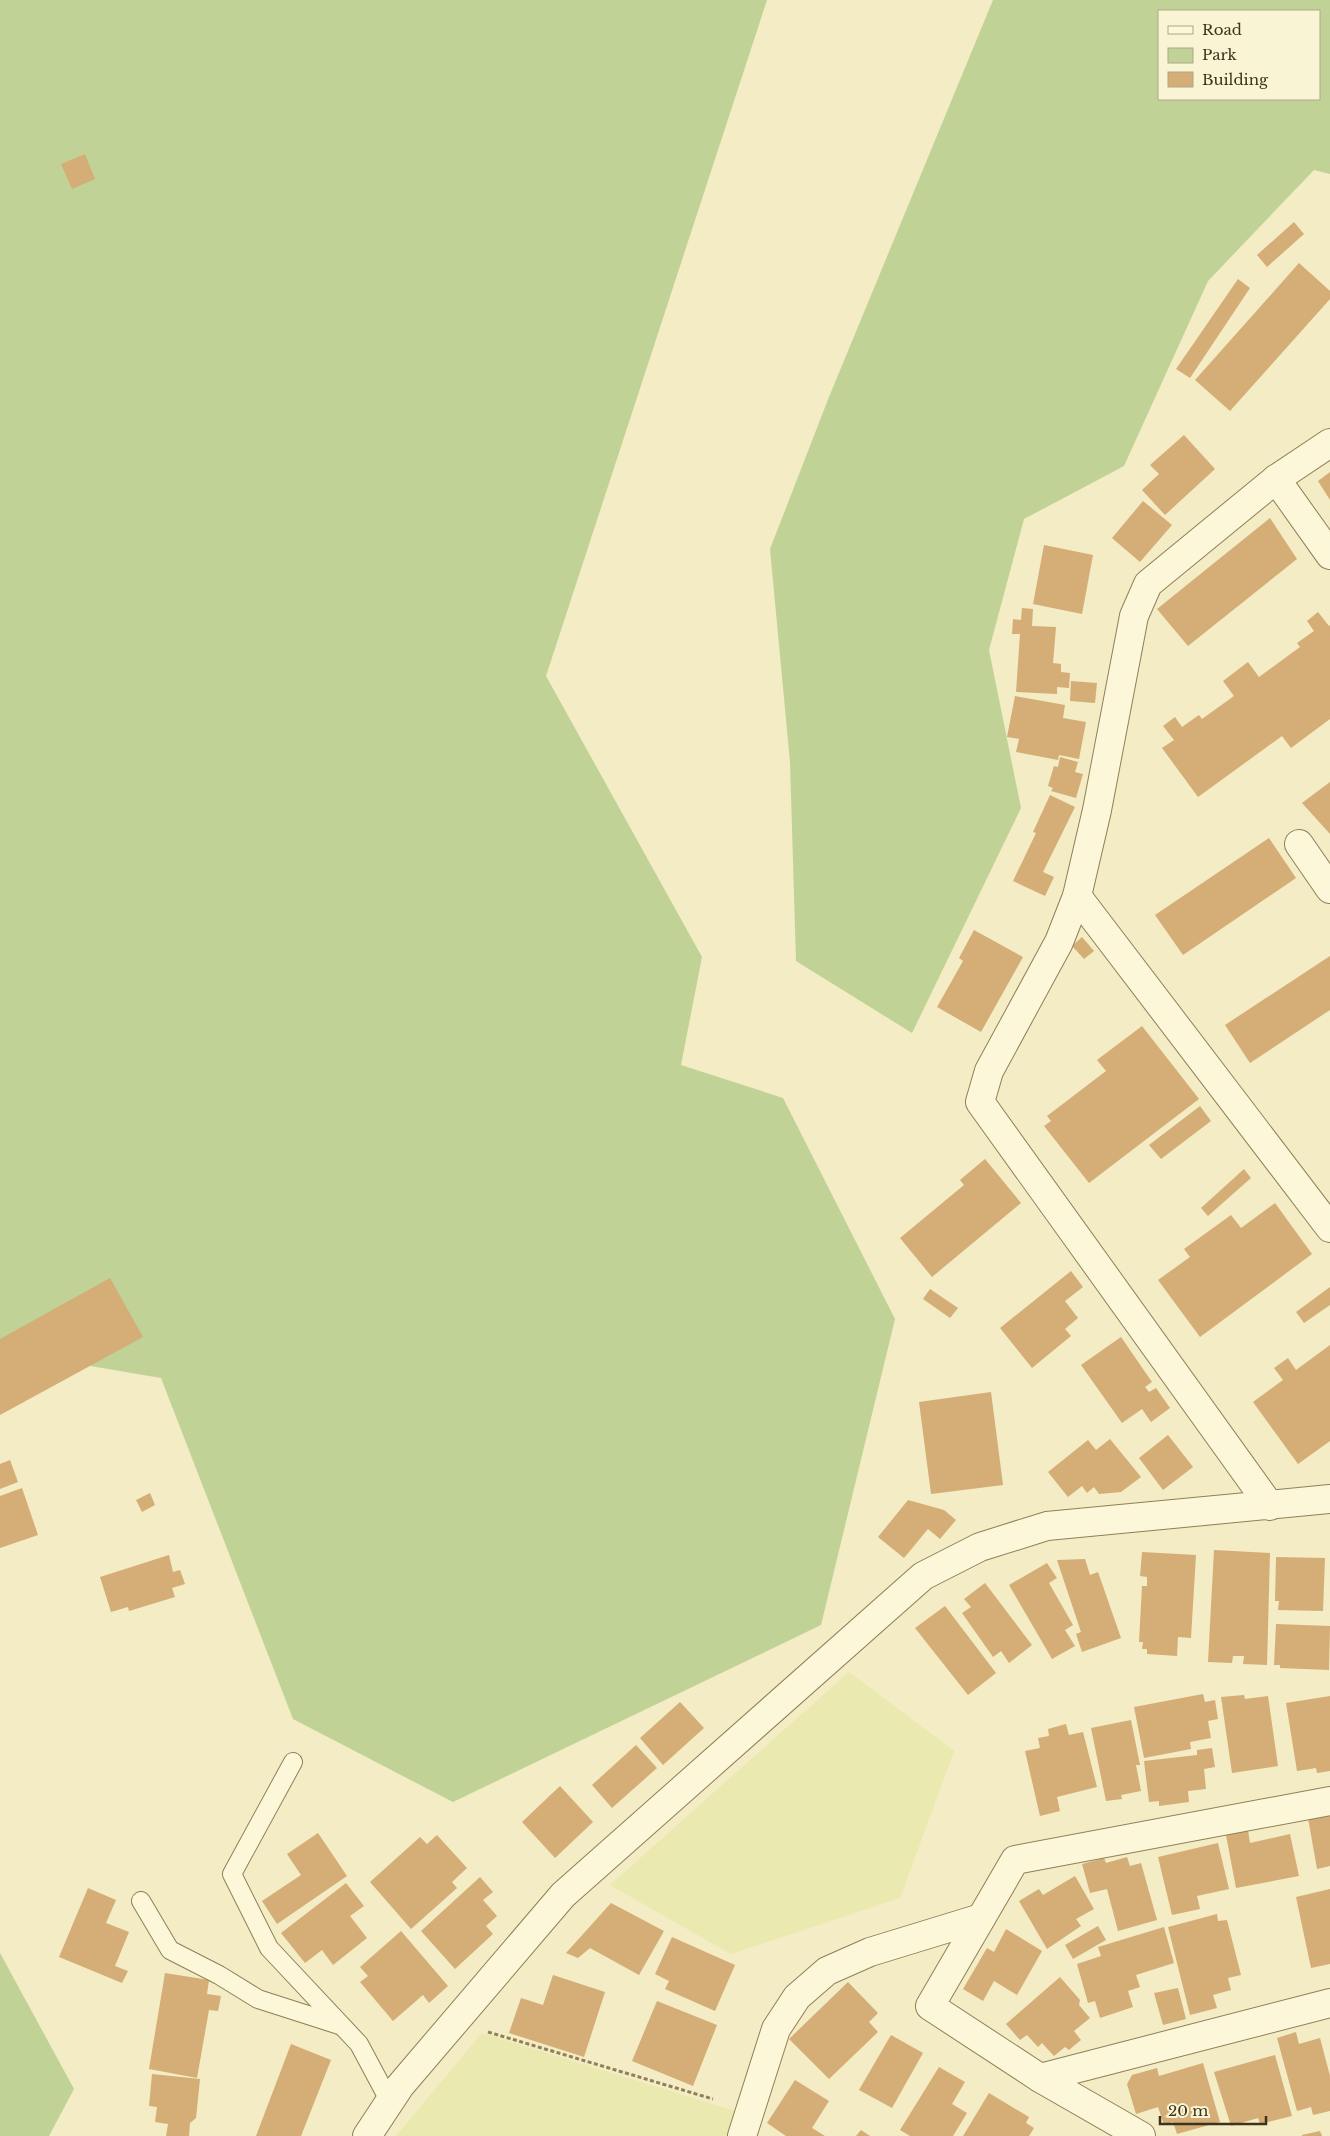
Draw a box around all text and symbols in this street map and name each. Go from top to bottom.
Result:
legend [1158,10,1320,100]
text: Road [1202,20,1242,39]
text: Park [1202,45,1238,64]
text: Building [1202,70,1269,89]
scale bar [1160,2094,1266,2126]
text: 20 m [1168,2101,1208,2120]

